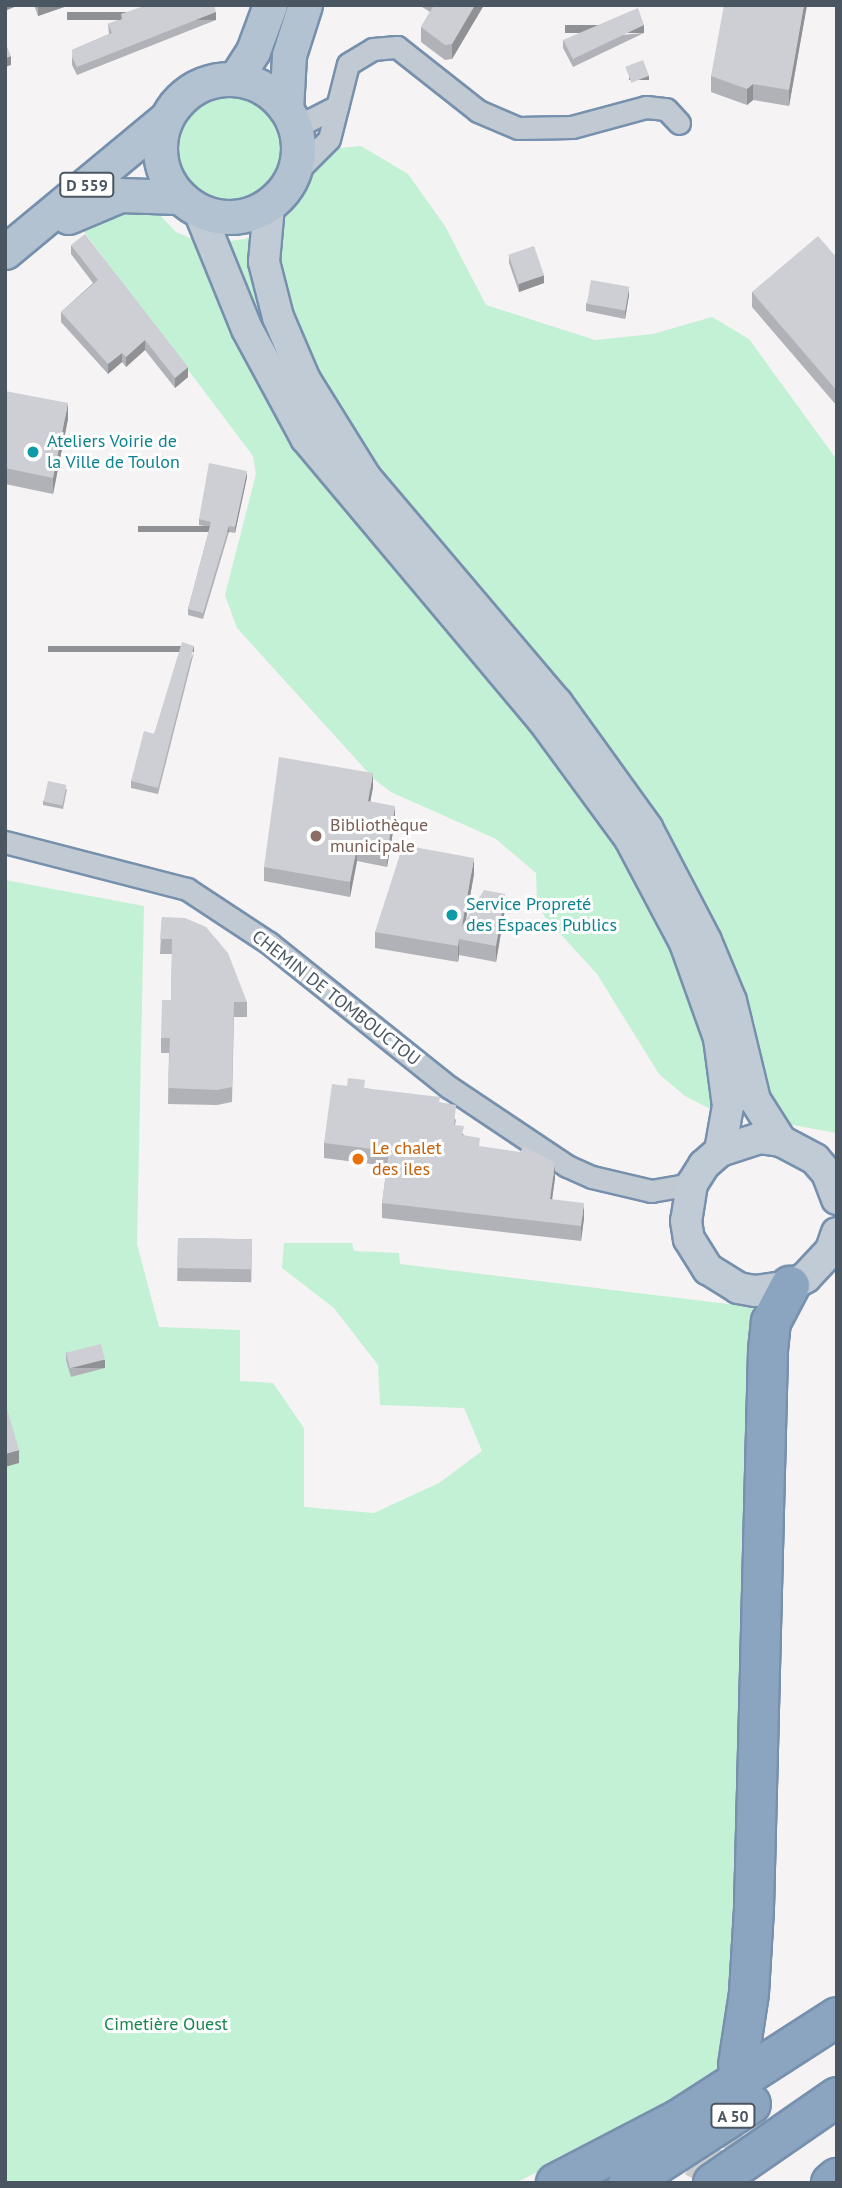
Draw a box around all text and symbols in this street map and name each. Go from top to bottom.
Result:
road number: D 559 [59,172,115,197]
place label: Ateliers Voirie de la Ville de Toulon [47,431,181,474]
marker: Ateliers Voirie de la Ville de Toulon [25,444,41,460]
place label: Bibliothèque municipale [330,815,428,858]
marker: Bibliothèque municipale [308,828,324,844]
place label: Service Propreté des Espaces Publics [466,894,617,936]
marker: Service Propreté des Espaces Publics [444,907,460,923]
street label: CHEMIN DE TOMBOUCTOU [247,926,425,1070]
place label: Le chalet des iles [372,1138,442,1180]
marker: Le chalet des iles [350,1151,366,1167]
park label: Cimetière Ouest [104,2013,228,2035]
road number: A 50 [708,2104,758,2128]

